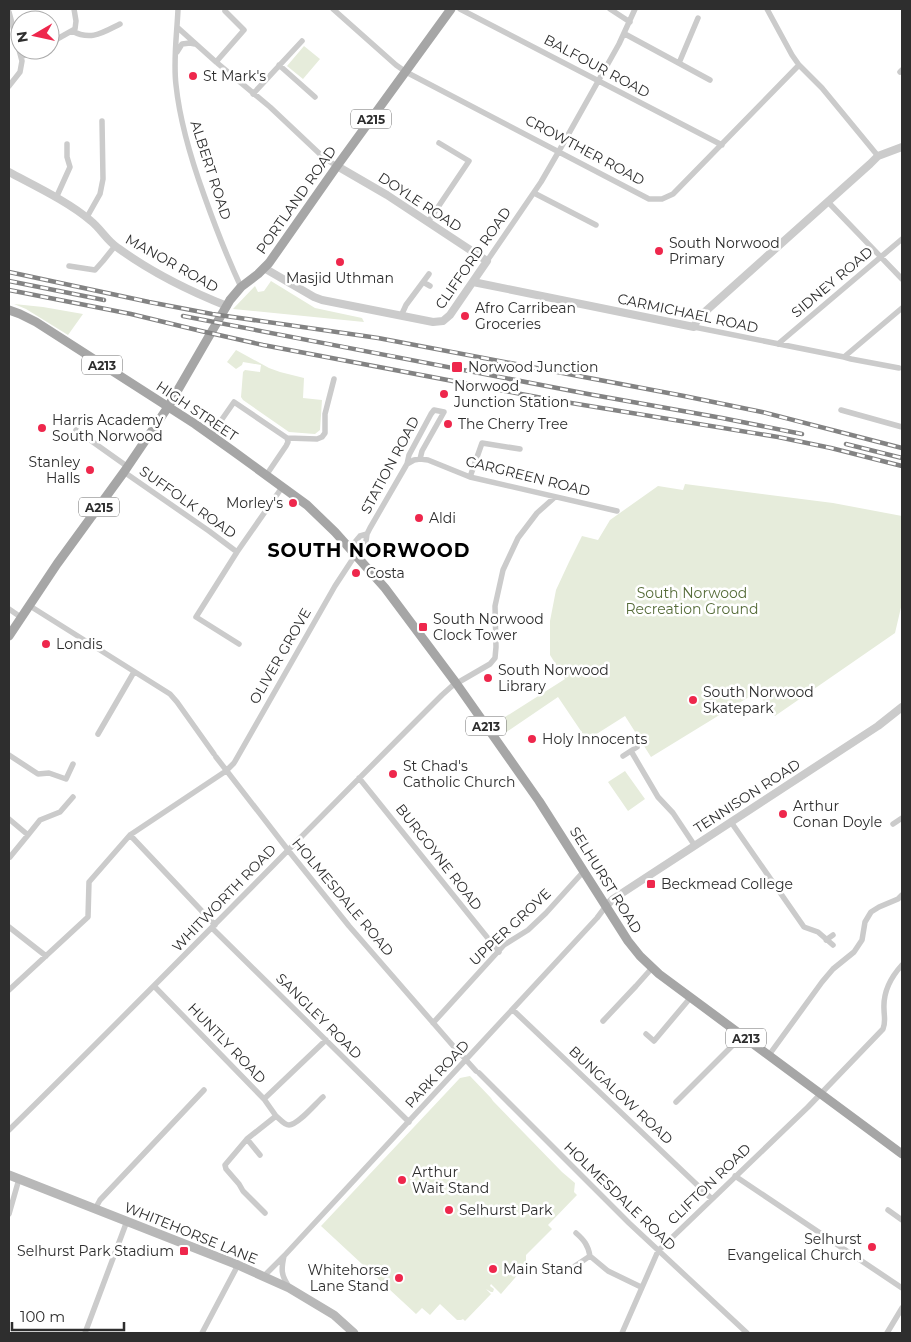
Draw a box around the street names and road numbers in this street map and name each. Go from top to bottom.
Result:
street label: BALFOUR ROAD [541,30,653,102]
road number: A215 [351,110,391,128]
street label: CROWTHER ROAD [522,111,648,189]
street label: ALBERT ROAD [186,118,236,222]
street label: PORTLAND ROAD [252,142,340,258]
street label: DOYLE ROAD [375,168,465,236]
street label: CLIFFORD ROAD [431,204,515,312]
street label: MANOR ROAD [122,230,222,296]
street label: SIDNEY ROAD [788,243,876,321]
street label: CARMICHAEL ROAD [616,289,760,337]
road number: A213 [82,356,122,374]
street label: HIGH STREET [153,377,241,445]
street label: STATION ROAD [357,413,423,517]
street label: CARGREEN ROAD [464,452,592,500]
street label: SUFFOLK ROAD [136,462,240,542]
road number: A215 [79,498,119,516]
street label: OLIVER GROVE [245,605,315,707]
road number: A213 [466,716,506,736]
street label: TENNISON ROAD [690,755,804,837]
street label: BURGOYNE ROAD [392,800,486,914]
street label: SELHURST ROAD [566,823,646,937]
street label: HOLMESDALE ROAD [288,834,398,960]
street label: WHITWORTH ROAD [168,841,280,955]
street label: UPPER GROVE [465,884,555,970]
street label: SANGLEY ROAD [272,969,366,1063]
street label: HUNTLY ROAD [184,999,270,1087]
road number: A213 [726,1028,766,1048]
street label: PARK ROAD [401,1036,473,1112]
street label: BUNGALOW ROAD [565,1042,677,1148]
street label: HOLMESDALE ROAD [560,1138,680,1254]
street label: CLIFTON ROAD [663,1140,755,1228]
street label: WHITEHORSE LANE [122,1198,260,1268]

